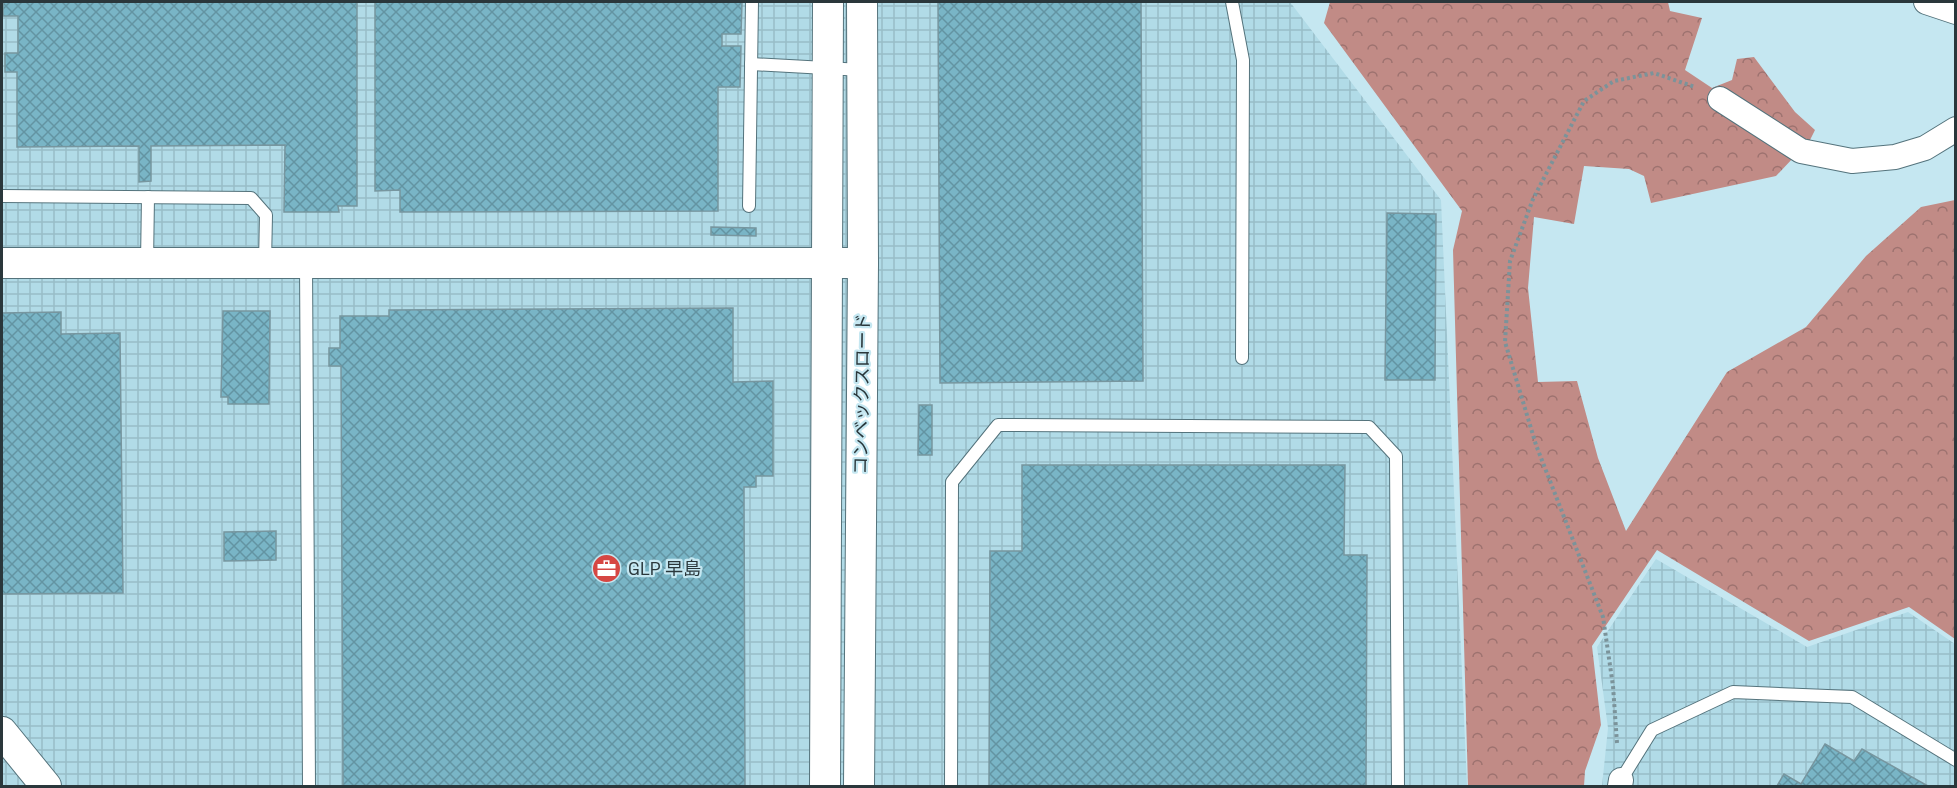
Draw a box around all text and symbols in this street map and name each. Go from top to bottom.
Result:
street label: コンベックスロード [849,313,874,475]
office icon: GLP 早島 [591,553,623,585]
place label: GLP 早島 [628,557,701,580]

